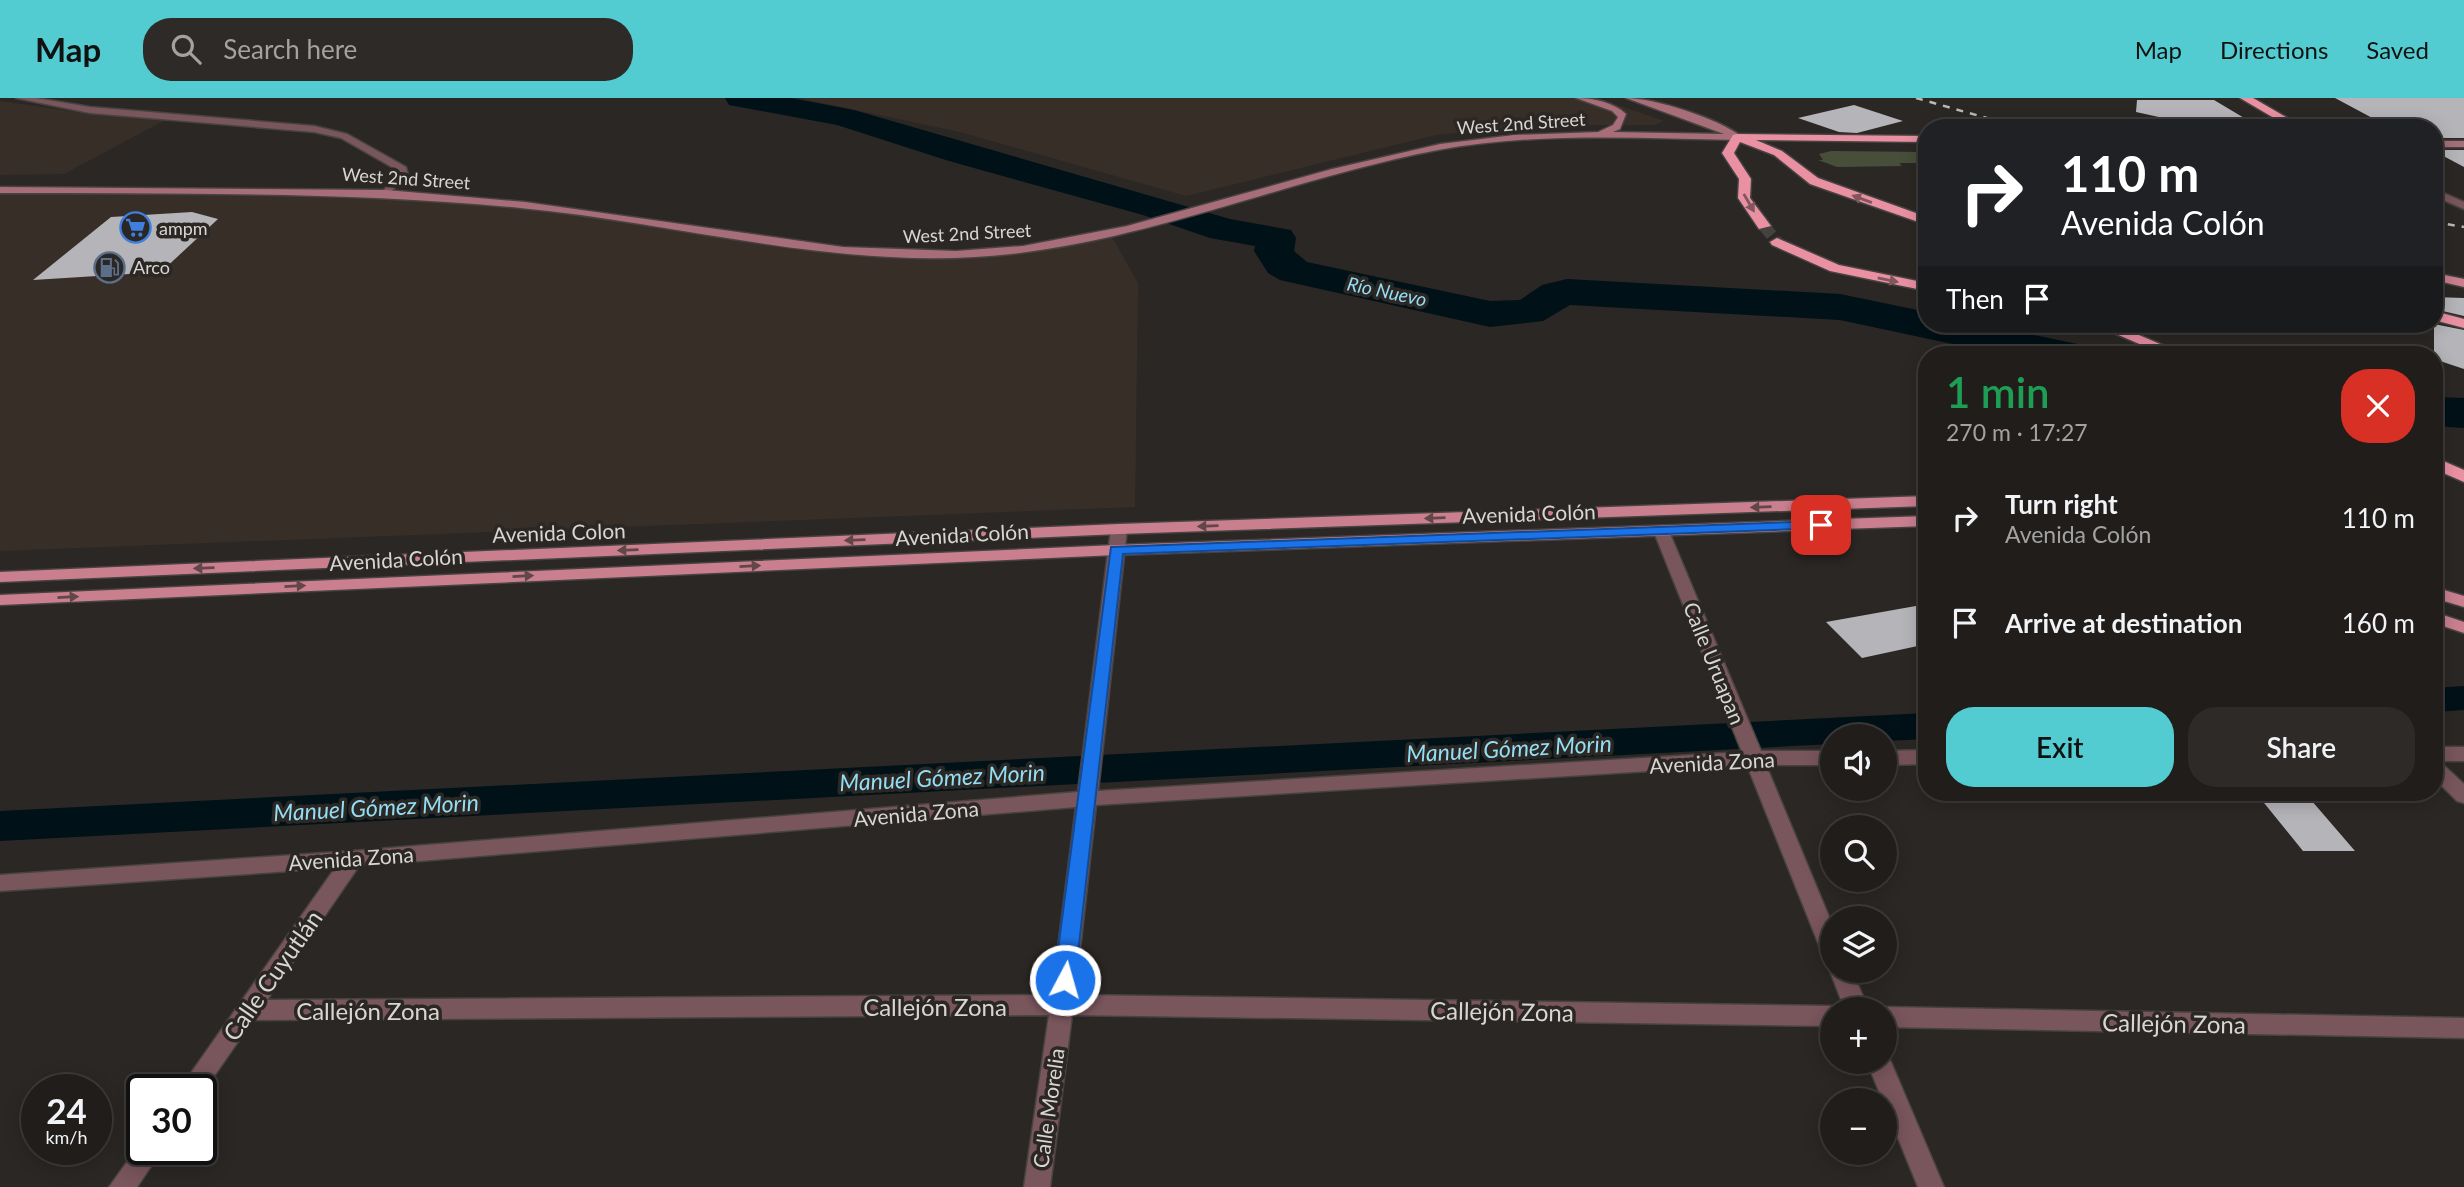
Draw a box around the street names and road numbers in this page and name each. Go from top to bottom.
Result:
street label: West 2nd Street [1456,108,1586,138]
street label: West 2nd Street [341,163,471,193]
street label: West 2nd Street [902,219,1032,247]
street label: Avenida Colón [1462,498,1596,528]
street label: Avenida Colon [492,517,626,547]
street label: Avenida Colón [895,518,1029,550]
street label: Avenida Colón [329,543,463,575]
street label: Calle Uruapan [1679,598,1751,728]
street label: Avenida Zona [1649,746,1775,778]
street label: Avenida Zona [852,795,980,831]
street label: Avenida Zona [288,841,414,875]
street label: Calle Cuyutlán [216,904,328,1046]
street label: Callejón Zona [863,992,1007,1021]
street label: Callejón Zona [1430,995,1574,1027]
street label: Callejón Zona [296,996,440,1025]
street label: Callejón Zona [2102,1007,2246,1039]
street label: Calle Morelia [1027,1047,1069,1169]

